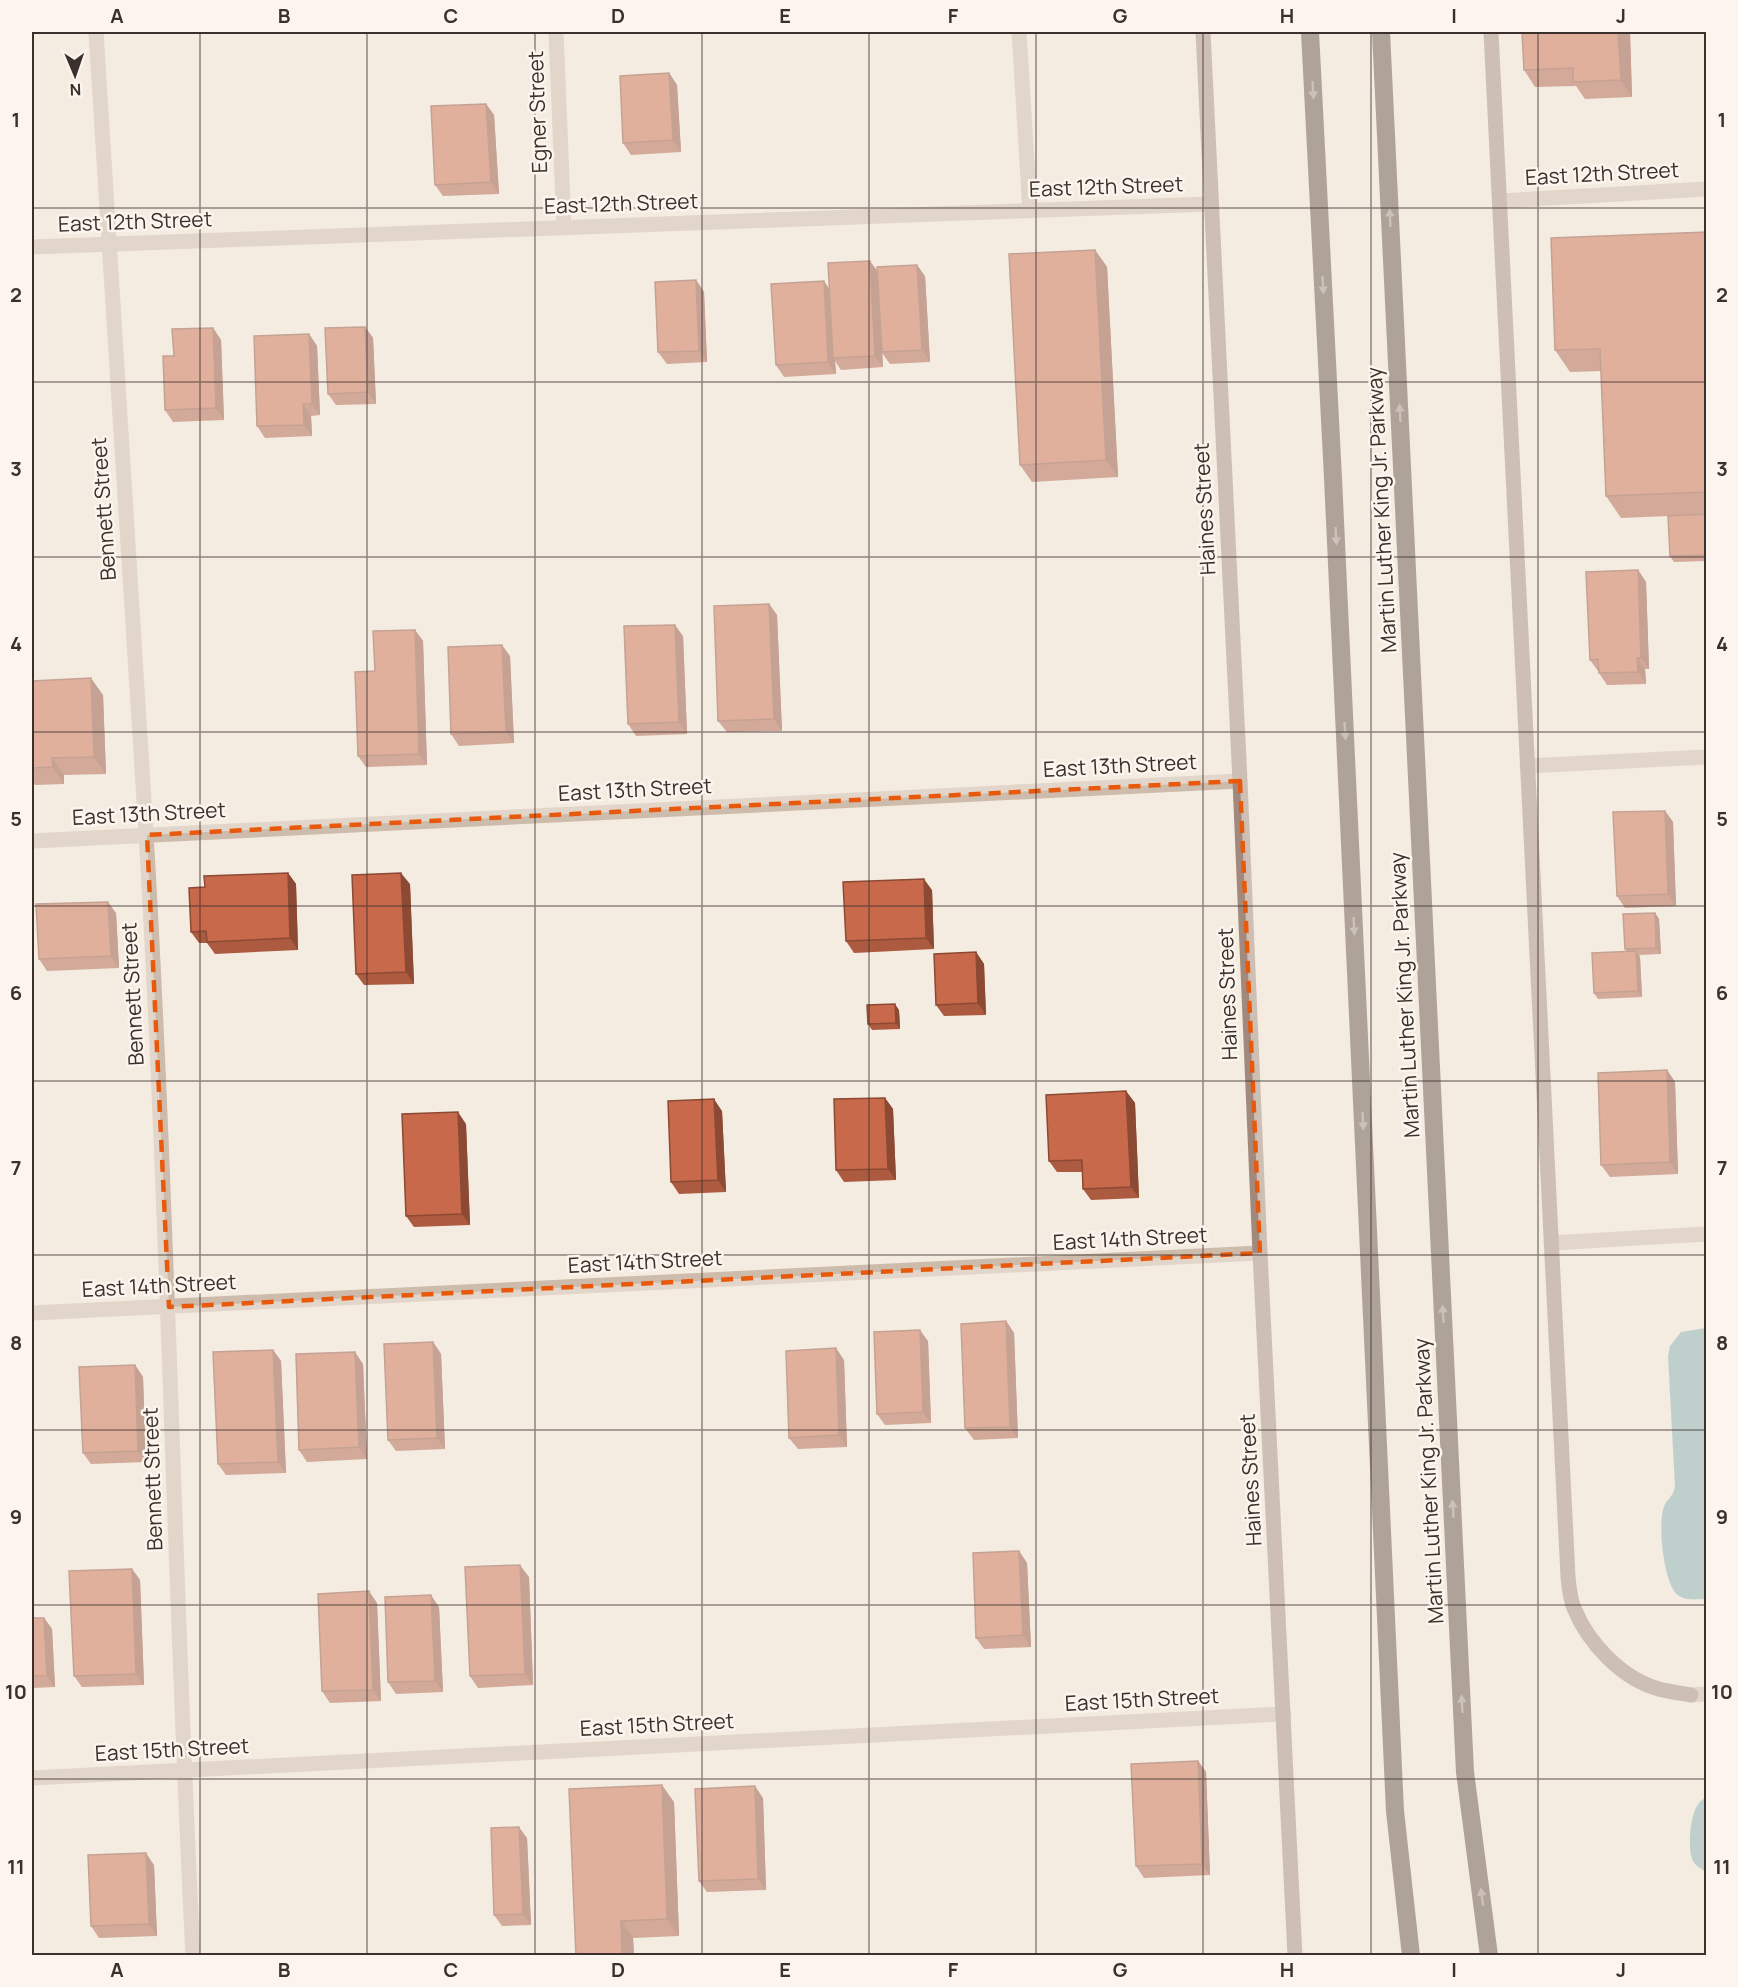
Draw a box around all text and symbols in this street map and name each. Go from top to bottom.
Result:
text: A [110,2,124,29]
text: B [278,2,291,29]
text: C [444,2,458,29]
text: D [611,2,625,29]
text: E [779,2,791,29]
text: F [948,2,959,29]
text: G [1113,2,1128,29]
text: H [1280,2,1294,29]
text: I [1451,2,1457,29]
text: J [1616,2,1626,29]
north arrow [45,45,105,105]
street label: Egner Street [521,50,553,174]
text: N [69,79,82,101]
one-way arrow [1309,80,1318,99]
text: 1 [12,106,20,133]
text: 1 [1718,106,1726,133]
street label: East 12th Street [1524,155,1680,191]
street label: East 12th Street [1028,169,1184,203]
street label: East 12th Street [543,186,699,220]
street label: East 12th Street [57,204,213,238]
one-way arrow [1386,209,1395,228]
one-way arrow [1319,275,1328,294]
text: 2 [10,281,22,308]
text: 2 [1716,281,1728,308]
street label: Martin Luther King Jr. Parkway [1360,366,1402,654]
one-way arrow [1395,403,1404,422]
street label: Bennett Street [84,437,122,582]
street label: Haines Street [1187,442,1221,576]
text: 3 [10,455,22,482]
text: 3 [1716,455,1728,482]
one-way arrow [1331,527,1340,546]
text: 4 [10,630,22,657]
text: 4 [1716,630,1728,657]
one-way arrow [1340,722,1349,741]
street label: East 13th Street [1042,747,1197,783]
street label: East 13th Street [557,771,712,807]
street label: East 13th Street [71,795,226,831]
text: 5 [10,805,22,832]
text: 5 [1716,805,1728,832]
street label: Martin Luther King Jr. Parkway [1383,851,1425,1139]
one-way arrow [1349,916,1358,935]
street label: Bennett Street [114,922,150,1066]
street label: Haines Street [1211,927,1243,1061]
text: 6 [10,979,22,1006]
text: 6 [1716,979,1728,1006]
one-way arrow [1358,1111,1367,1130]
text: 7 [11,1154,21,1181]
text: 7 [1717,1154,1727,1181]
street label: East 14th Street [1052,1220,1208,1256]
street label: East 14th Street [567,1243,723,1279]
street label: East 14th Street [81,1267,237,1303]
one-way arrow [1439,1305,1448,1324]
text: 8 [10,1329,22,1356]
text: 8 [1716,1329,1728,1356]
street label: Martin Luther King Jr. Parkway [1407,1337,1449,1625]
street label: Bennett Street [136,1407,168,1551]
street label: Haines Street [1233,1413,1267,1547]
one-way arrow [1448,1499,1457,1518]
text: 9 [10,1503,22,1530]
text: 9 [1716,1503,1728,1530]
text: 10 [5,1678,27,1705]
text: 10 [1711,1678,1733,1705]
street label: East 15th Street [1064,1681,1220,1717]
one-way arrow [1457,1694,1466,1713]
street label: East 15th Street [579,1706,735,1742]
street label: East 15th Street [94,1731,250,1767]
text: 11 [7,1853,25,1880]
text: 11 [1713,1853,1731,1880]
one-way arrow [1477,1888,1486,1907]
text: A [110,1956,124,1983]
text: B [278,1956,291,1983]
text: C [444,1956,458,1983]
text: D [611,1956,625,1983]
text: E [779,1956,791,1983]
text: F [948,1956,959,1983]
text: G [1113,1956,1128,1983]
text: H [1280,1956,1294,1983]
text: I [1451,1956,1457,1983]
text: J [1616,1956,1626,1983]

